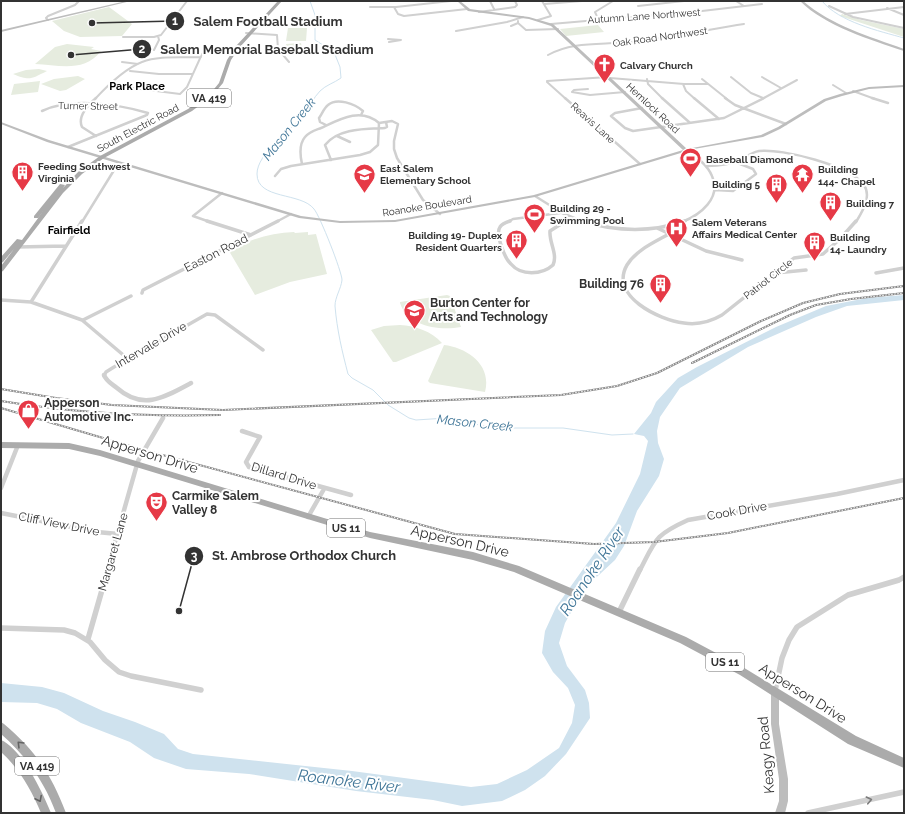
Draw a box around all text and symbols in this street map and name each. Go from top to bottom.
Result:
street label: Autumn Lane Northwest [587,7,701,25]
callout: Salem Football Stadium [165,9,351,34]
text: 1 [172,14,178,28]
text: Salem Football Stadium [193,14,343,29]
street label: Oak Road Northwest [612,25,709,49]
callout: Salem Memorial Baseball Stadium [132,37,382,62]
text: 2 [139,42,146,56]
text: Salem Memorial Baseball Stadium [160,42,374,57]
church icon: Calvary Church [591,52,617,85]
place label: Calvary Church [620,60,693,71]
district label: Park Place [109,80,165,93]
street label: Hemlock Road [624,81,682,135]
road number: VA 419 [187,89,231,107]
water label: Mason Creek [259,95,319,163]
street label: Turner Street [58,100,119,112]
street label: Reavis Lane [569,100,617,146]
street label: South Electric Road [95,102,181,154]
sports icon: Baseball Diamond [677,146,703,179]
place label: Baseball Diamond [706,154,794,165]
building icon: Feeding Southwest Virginia [9,159,35,192]
place label: Feeding Southwest Virginia [38,161,130,184]
school or university icon: East Salem Elementary School [352,161,378,194]
temple icon: Building 144- Chapel [790,162,816,195]
place label: East Salem Elementary School [380,163,472,186]
place label: Building 144- Chapel [818,164,876,187]
building icon: Building 5 [763,171,789,204]
place label: Building 5 [712,179,760,190]
building icon: Building 7 [817,190,843,223]
street label: Roanoke Boulevard [382,194,472,218]
place label: Building 7 [846,198,894,209]
sports icon: Building 29 - Swimming Pool [521,201,547,234]
place label: Building 29 - Swimming Pool [550,203,625,226]
hospital icon: Salem Veterans Affairs Medical Center [663,215,689,248]
place label: Salem Veterans Affairs Medical Center [692,217,797,240]
district label: Fairfield [48,224,90,237]
building icon: Building 19- Duplex Resident Quarters [504,228,530,261]
place label: Building 19- Duplex Resident Quarters [408,230,503,253]
building icon: Building 14- Laundry [802,230,828,263]
street label: Easton Road [182,231,250,275]
place label: Building 14- Laundry [830,232,887,255]
street label: Patriot Circle [741,256,795,301]
building icon: Building 76 [647,271,673,304]
place label: Building 76 [579,277,644,291]
place label: Burton Center for Arts and Technology [430,296,548,324]
school or university icon: Burton Center for Arts and Technology [401,297,427,330]
street label: Intervale Drive [113,319,189,371]
place label: Apperson Automotive Inc. [44,396,134,424]
shop icon: Apperson Automotive Inc. [15,397,41,430]
water label: Mason Creek [436,412,514,434]
street label: Apperson Drive [100,432,200,476]
street label: Dillard Drive [250,459,318,493]
place label: Carmike Salem Valley 8 [172,489,259,517]
theatre icon: Carmike Salem Valley 8 [143,490,169,523]
street label: Cook Drive [706,499,768,523]
street label: Cliff View Drive [17,509,101,539]
street label: Margaret Lane [95,511,131,593]
road number: US 11 [327,519,365,537]
street label: Apperson Drive [409,522,511,560]
water label: Roanoke River [555,523,629,619]
callout: St. Ambrose Orthodox Church [184,543,404,568]
text: St. Ambrose Orthodox Church [212,548,396,563]
text: 3 [191,549,198,563]
road number: US 11 [706,653,744,671]
street label: Apperson Drive [756,660,850,726]
street label: Keagy Road [755,716,777,794]
one-way arrow [17,741,25,749]
road number: VA 419 [15,757,59,775]
water label: Roanoke River [297,765,402,797]
one-way arrow [34,795,42,802]
one-way arrow [866,796,872,804]

